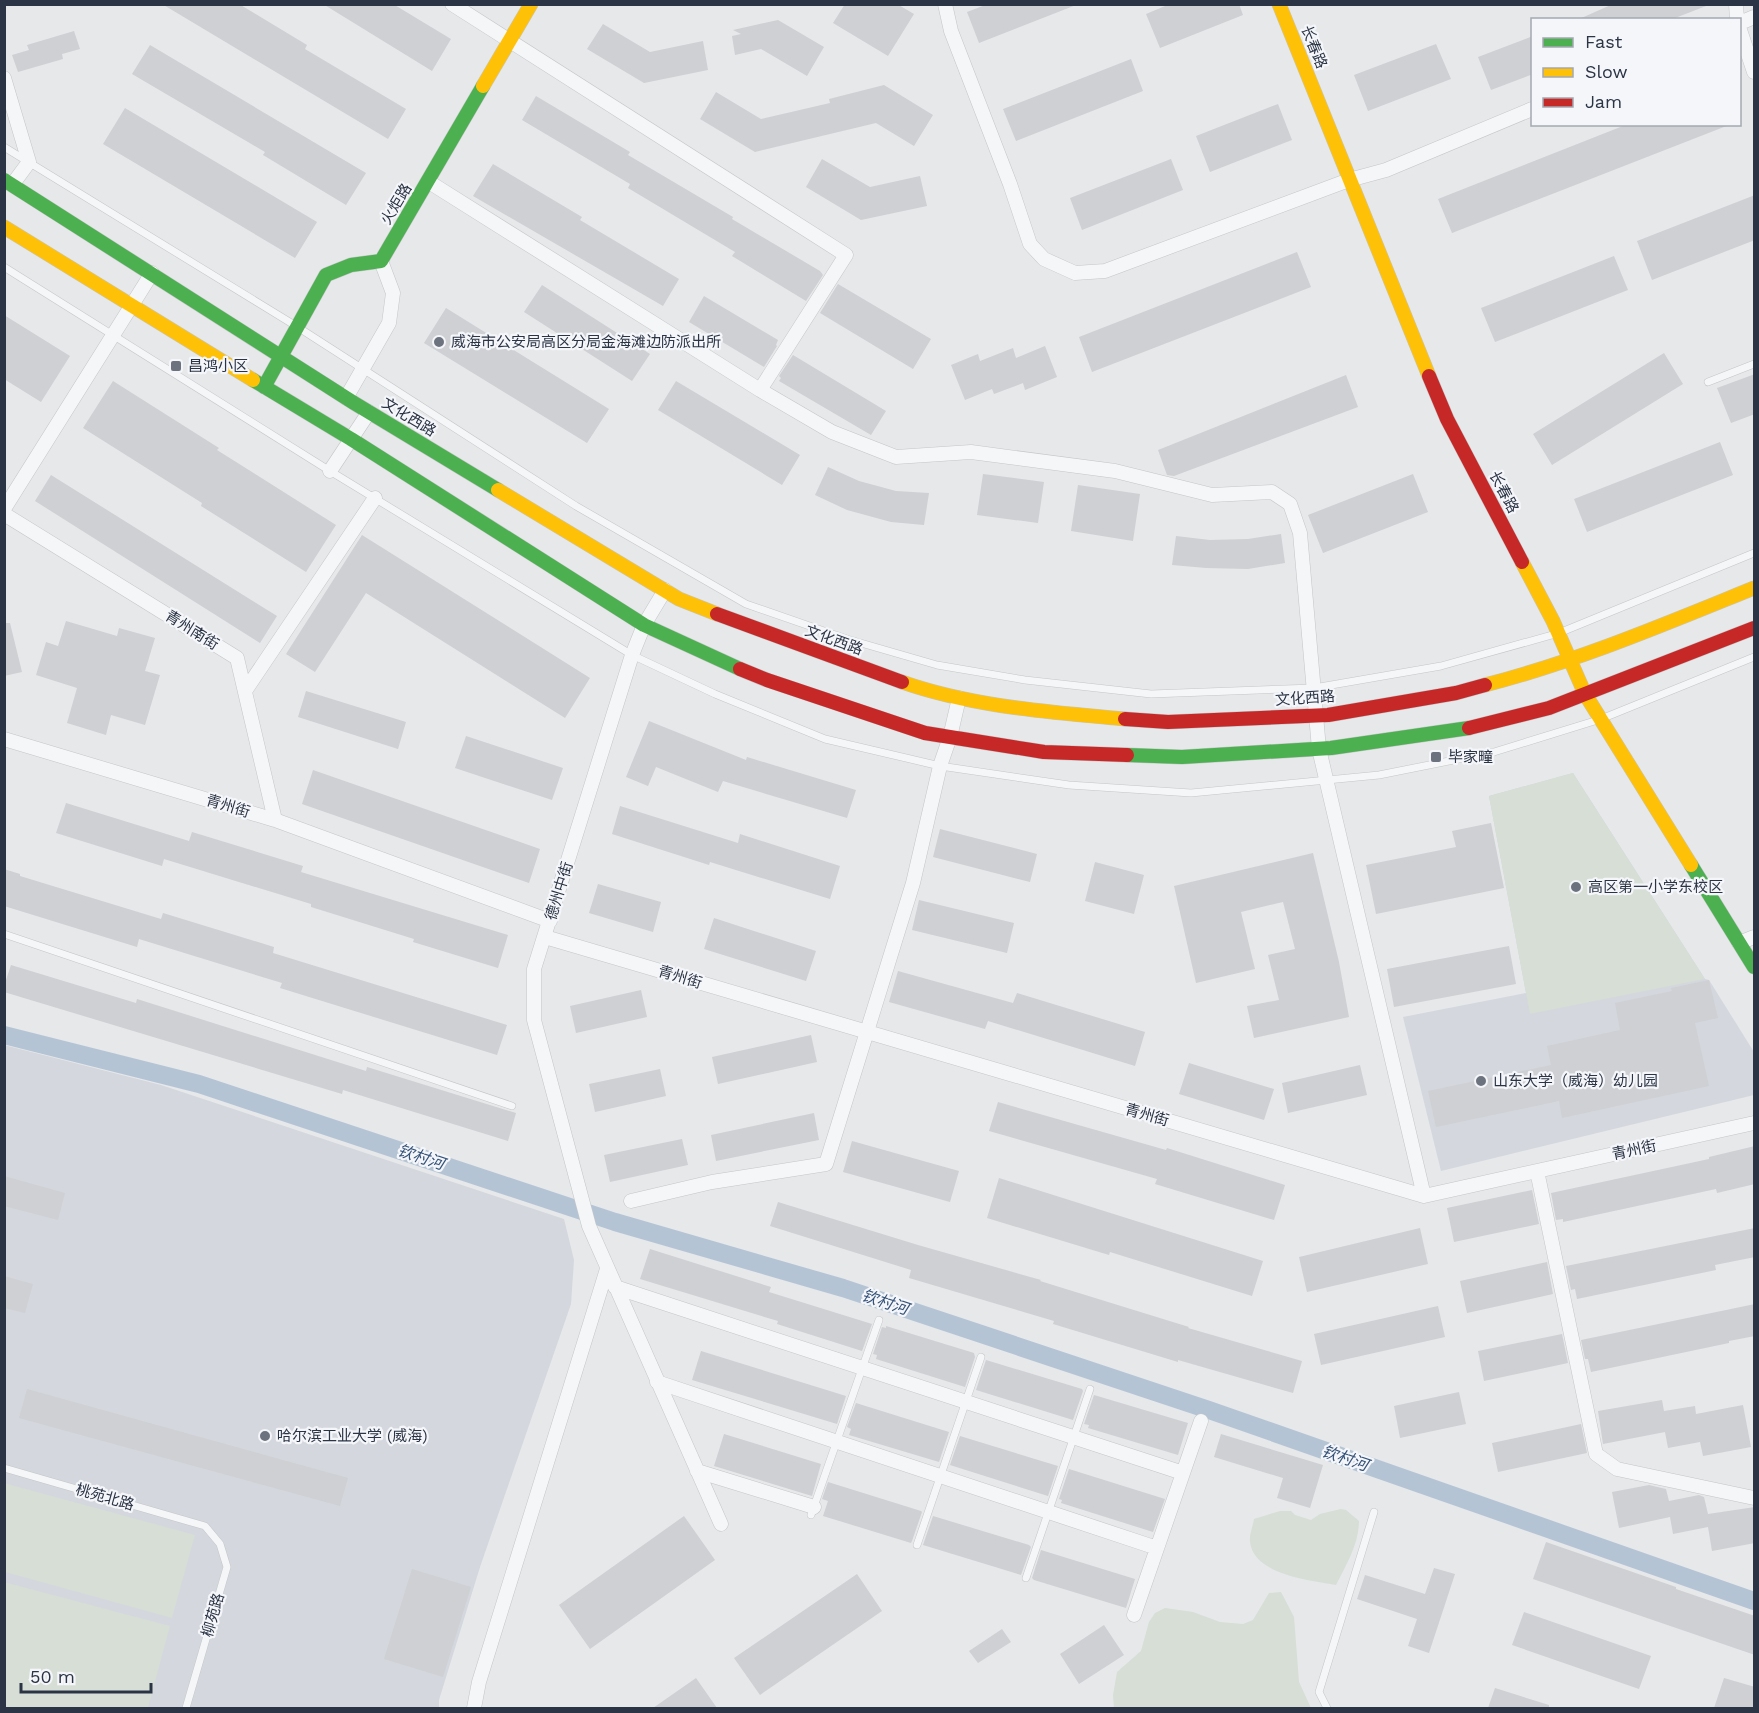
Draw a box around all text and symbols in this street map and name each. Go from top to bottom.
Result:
legend [1531,18,1741,126]
street label: 长春路 [1297,23,1331,71]
text: Fast [1585,31,1623,52]
text: Slow [1585,61,1628,82]
text: Jam [1585,91,1622,112]
street label: 火炬路 [377,180,415,228]
place label: 威海市公安局高区分局金海滩边防派出所 [451,333,721,351]
marker: 威海市公安局高区分局金海滩边防派出所 [432,335,446,349]
place label: 昌鸿小区 [188,357,248,375]
marker: 昌鸿小区 [169,359,183,373]
street label: 文化西路 [379,394,439,440]
street label: 长春路 [1485,468,1523,516]
street label: 青州南街 [162,606,222,654]
street label: 文化西路 [803,621,865,659]
street label: 文化西路 [1274,687,1336,709]
place label: 毕家疃 [1448,748,1493,766]
marker: 毕家疃 [1429,750,1443,764]
street label: 青州街 [204,791,252,821]
street label: 德州中街 [542,860,576,922]
place label: 高区第一小学东校区 [1588,878,1723,896]
marker: 高区第一小学东校区 [1569,880,1583,894]
street label: 青州街 [656,962,704,992]
place label: 山东大学（威海）幼儿园 [1493,1072,1658,1090]
marker: 山东大学（威海）幼儿园 [1474,1074,1488,1088]
street label: 青州街 [1123,1100,1171,1130]
street label: 青州街 [1610,1137,1658,1163]
water label: 钦村河 [395,1141,450,1174]
water label: 钦村河 [859,1286,914,1319]
place label: 哈尔滨工业大学 (威海) [277,1427,428,1445]
marker: 哈尔滨工业大学 (威海) [258,1429,272,1443]
water label: 钦村河 [1319,1441,1374,1476]
street label: 桃苑北路 [74,1480,136,1514]
street label: 柳苑路 [198,1591,228,1639]
scale bar [21,1656,152,1694]
text: 50 m [30,1666,75,1687]

